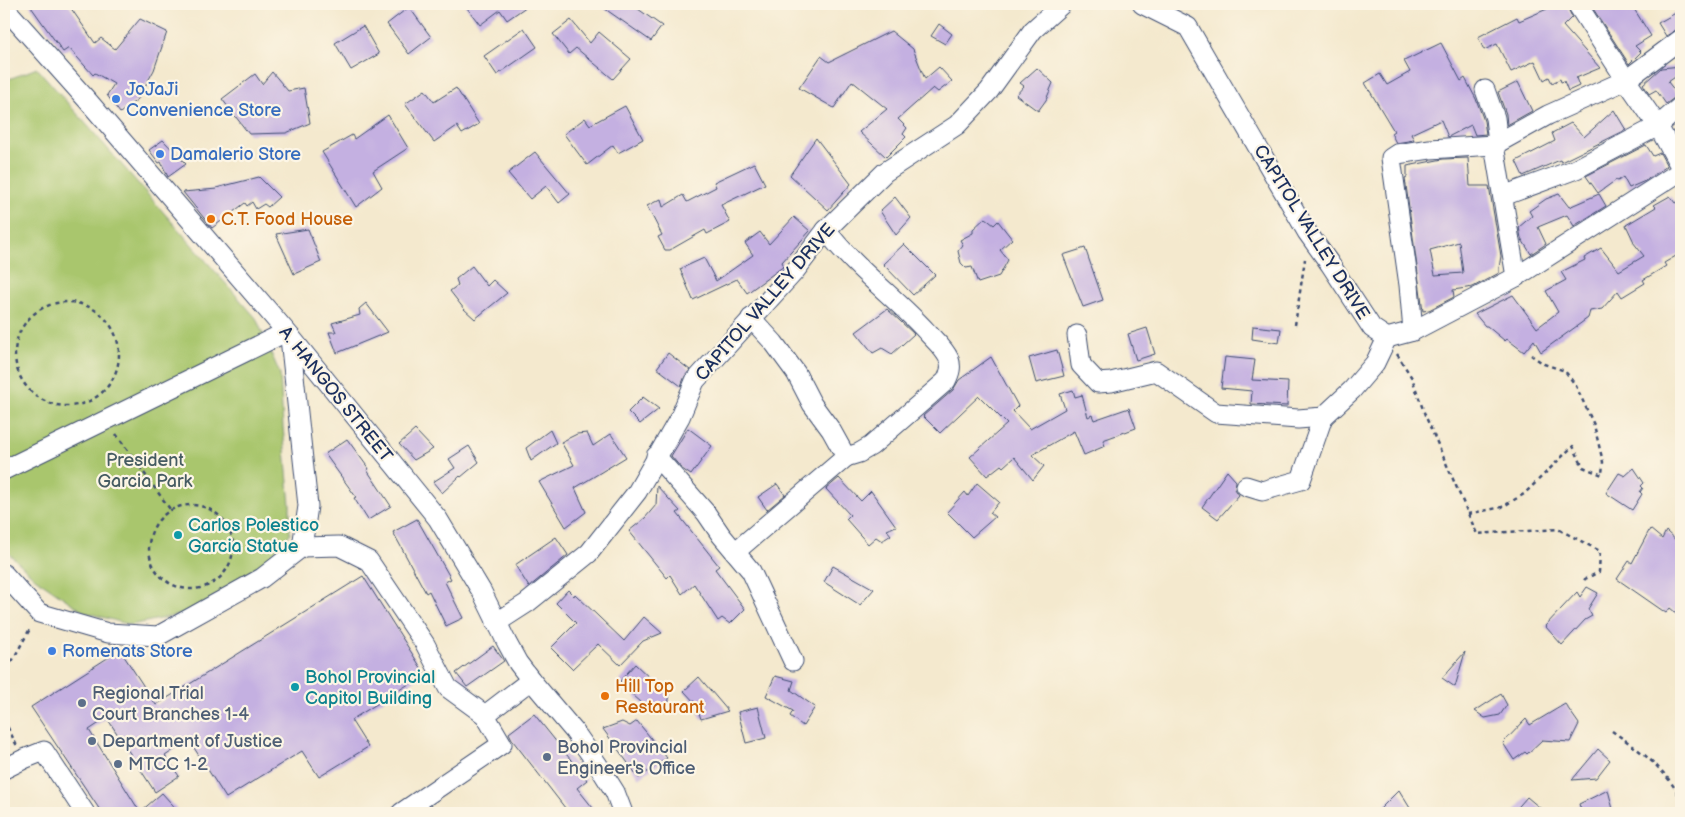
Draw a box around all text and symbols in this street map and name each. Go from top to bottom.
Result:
place label: JoJaJi Convenience Store [126,79,281,121]
marker: JoJaJi Convenience Store [110,93,122,105]
street label: CAPITOL VALLEY DRIVE [1249,141,1374,324]
place label: Damalerio Store [170,144,301,165]
marker: Damalerio Store [154,148,166,160]
place label: C.T. Food House [221,209,353,230]
marker: C.T. Food House [205,213,217,225]
street label: CAPITOL VALLEY DRIVE [691,219,840,385]
street label: A. HANGOS STREET [274,322,397,466]
park label: President Garcia Park [98,450,193,492]
place label: Carlos Polestico Garcia Statue [188,515,319,557]
marker: Carlos Polestico Garcia Statue [172,529,184,541]
place label: Romenats Store [62,641,193,662]
marker: Romenats Store [46,645,58,657]
place label: Bohol Provincial Capitol Building [305,667,435,709]
place label: Hill Top Restaurant [615,676,705,718]
marker: Bohol Provincial Capitol Building [289,681,301,693]
place label: Regional Trial Court Branches 1-4 [92,683,249,725]
marker: Hill Top Restaurant [599,690,611,702]
marker: Regional Trial Court Branches 1-4 [76,697,88,709]
place label: Department of Justice [102,731,283,752]
marker: Department of Justice [86,735,98,747]
place label: Bohol Provincial Engineer's Office [557,737,696,779]
marker: Bohol Provincial Engineer's Office [541,751,553,763]
place label: MTCC 1-2 [128,754,208,775]
marker: MTCC 1-2 [112,758,124,770]

